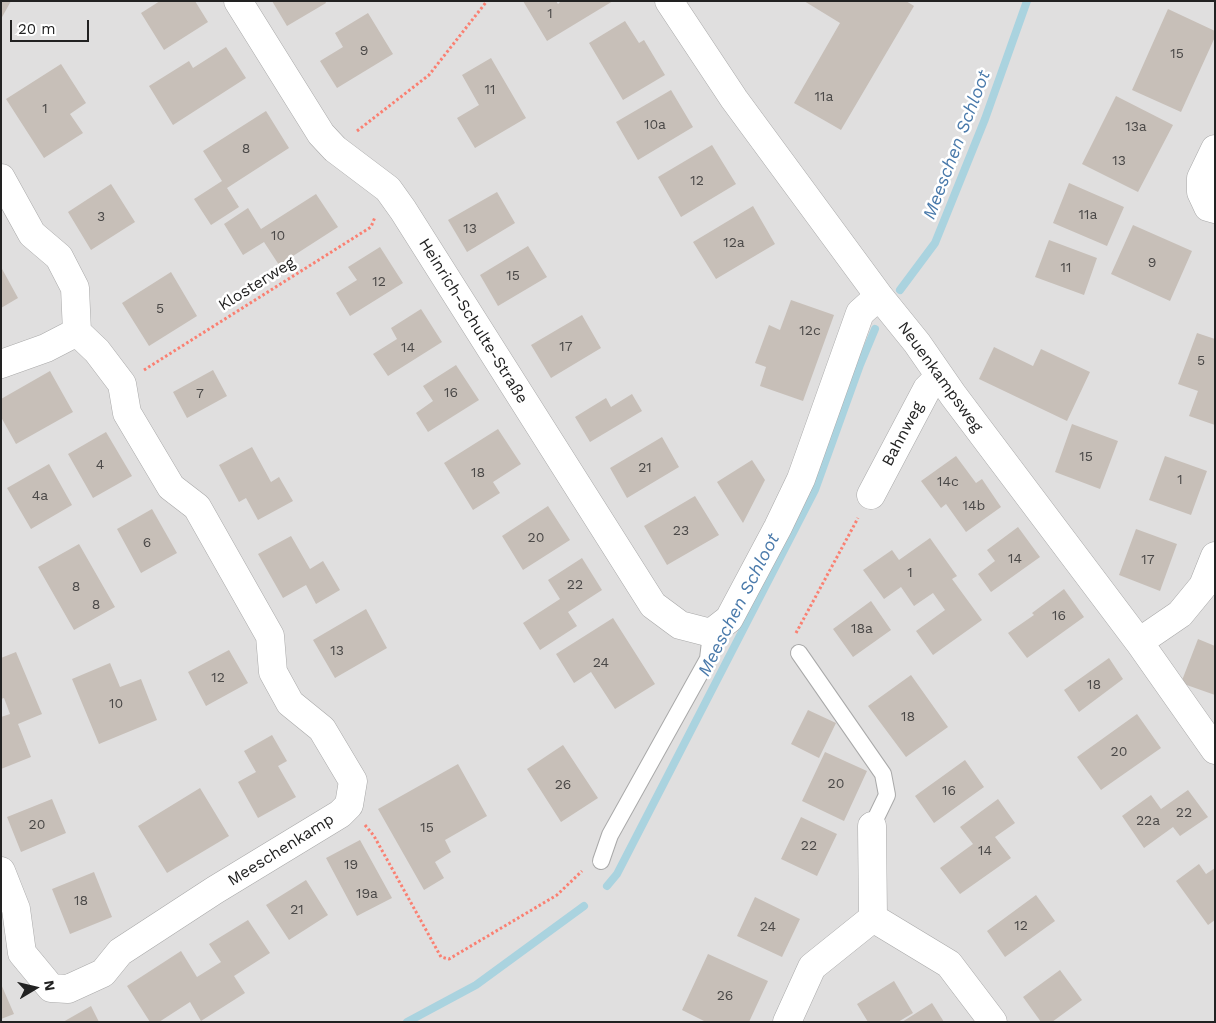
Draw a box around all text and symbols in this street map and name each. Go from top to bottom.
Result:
house number: 1 [547,6,553,22]
scale bar [12,10,91,42]
text: 20 m [18,20,56,38]
house number: 9 [360,43,368,59]
house number: 15 [1170,46,1184,62]
water label: Meeschen Schloot [919,68,995,222]
house number: 11 [485,82,495,98]
house number: 11a [815,89,833,105]
house number: 1 [42,101,48,117]
house number: 10a [644,117,666,133]
house number: 13a [1125,119,1147,135]
house number: 8 [242,141,250,157]
house number: 13 [1112,153,1126,169]
house number: 12 [690,173,704,189]
house number: 11a [1079,207,1097,223]
house number: 3 [97,209,105,225]
house number: 13 [463,221,477,237]
house number: 10 [271,228,285,244]
street label: Heinrich-Schulte-Straße [414,235,532,407]
house number: 12a [723,235,745,251]
street label: Klosterweg [215,253,299,315]
house number: 9 [1148,255,1156,271]
house number: 11 [1061,260,1071,276]
house number: 15 [506,268,520,284]
house number: 12 [372,274,386,290]
house number: 5 [156,301,164,317]
street label: Neuenkampsweg [893,318,987,436]
house number: 12c [799,323,821,339]
house number: 17 [559,339,573,355]
house number: 14 [401,340,415,356]
house number: 5 [1197,353,1205,369]
house number: 16 [444,385,458,401]
house number: 7 [196,386,204,402]
street label: Bahnweg [878,399,928,469]
house number: 15 [1079,449,1093,465]
house number: 4 [96,457,104,473]
house number: 21 [638,460,652,476]
house number: 18 [471,465,485,481]
house number: 1 [1177,472,1183,488]
house number: 14c [937,474,959,490]
house number: 4a [32,488,48,504]
house number: 14b [963,498,985,514]
house number: 23 [673,523,689,539]
house number: 20 [528,530,544,546]
water label: Meeschen Schloot [694,530,784,680]
house number: 6 [143,535,151,551]
house number: 14 [1008,551,1022,567]
house number: 17 [1141,552,1155,568]
house number: 1 [907,565,913,581]
house number: 22 [567,577,583,593]
house number: 8 [72,579,80,595]
house number: 8 [92,597,100,613]
house number: 16 [1052,608,1066,624]
house number: 18a [851,621,873,637]
house number: 13 [330,643,344,659]
house number: 24 [593,655,609,671]
house number: 12 [211,670,225,686]
house number: 18 [1087,677,1101,693]
house number: 10 [109,696,123,712]
house number: 18 [901,709,915,725]
house number: 20 [1111,744,1127,760]
house number: 20 [828,776,844,792]
house number: 26 [555,777,571,793]
house number: 16 [942,783,956,799]
house number: 22 [1176,805,1192,821]
street label: Meeschenkamp [224,810,338,890]
house number: 22a [1136,813,1160,829]
house number: 20 [29,817,45,833]
house number: 15 [420,820,434,836]
house number: 22 [801,838,817,854]
house number: 14 [978,843,992,859]
house number: 19 [344,857,358,873]
house number: 19a [356,886,378,902]
house number: 18 [74,893,88,909]
house number: 21 [290,902,304,918]
house number: 12 [1014,918,1028,934]
house number: 24 [760,919,776,935]
north arrow [10,963,60,1013]
text: N [41,979,59,992]
house number: 26 [717,988,733,1004]

